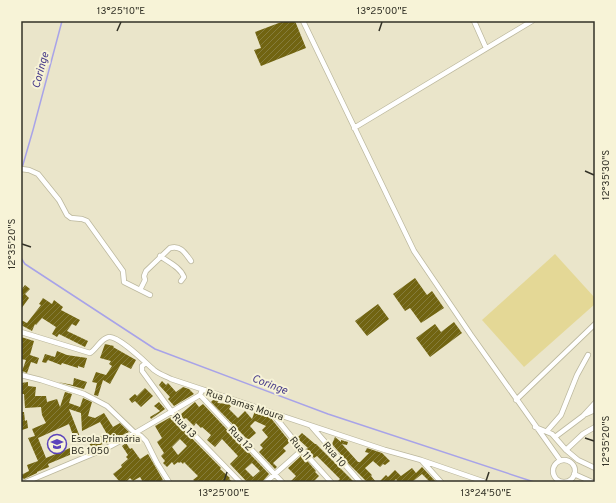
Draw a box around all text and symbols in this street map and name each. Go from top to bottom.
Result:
text: 13°25'10"E [97,5,145,18]
text: 13°25'00"E [356,5,408,18]
water label: Coringe [29,50,53,90]
text: 12°35'30"S [600,150,613,200]
text: 12°35'20"S [6,219,19,269]
water label: Coringe [250,372,290,398]
street label: Rua Damas Moura [204,387,285,424]
street label: Rua 13 [169,411,199,441]
text: 12°35'20"S [600,416,613,466]
street label: Rua 12 [225,424,255,454]
school or university icon: Escola Primária BG 1050 [46,433,68,455]
place label: Escola Primária BG 1050 [71,433,140,458]
street label: Rua 11 [286,434,314,464]
street label: Rua 10 [319,439,349,471]
text: 13°25'00"E [198,487,250,500]
text: 13°24'50"E [461,487,511,500]

